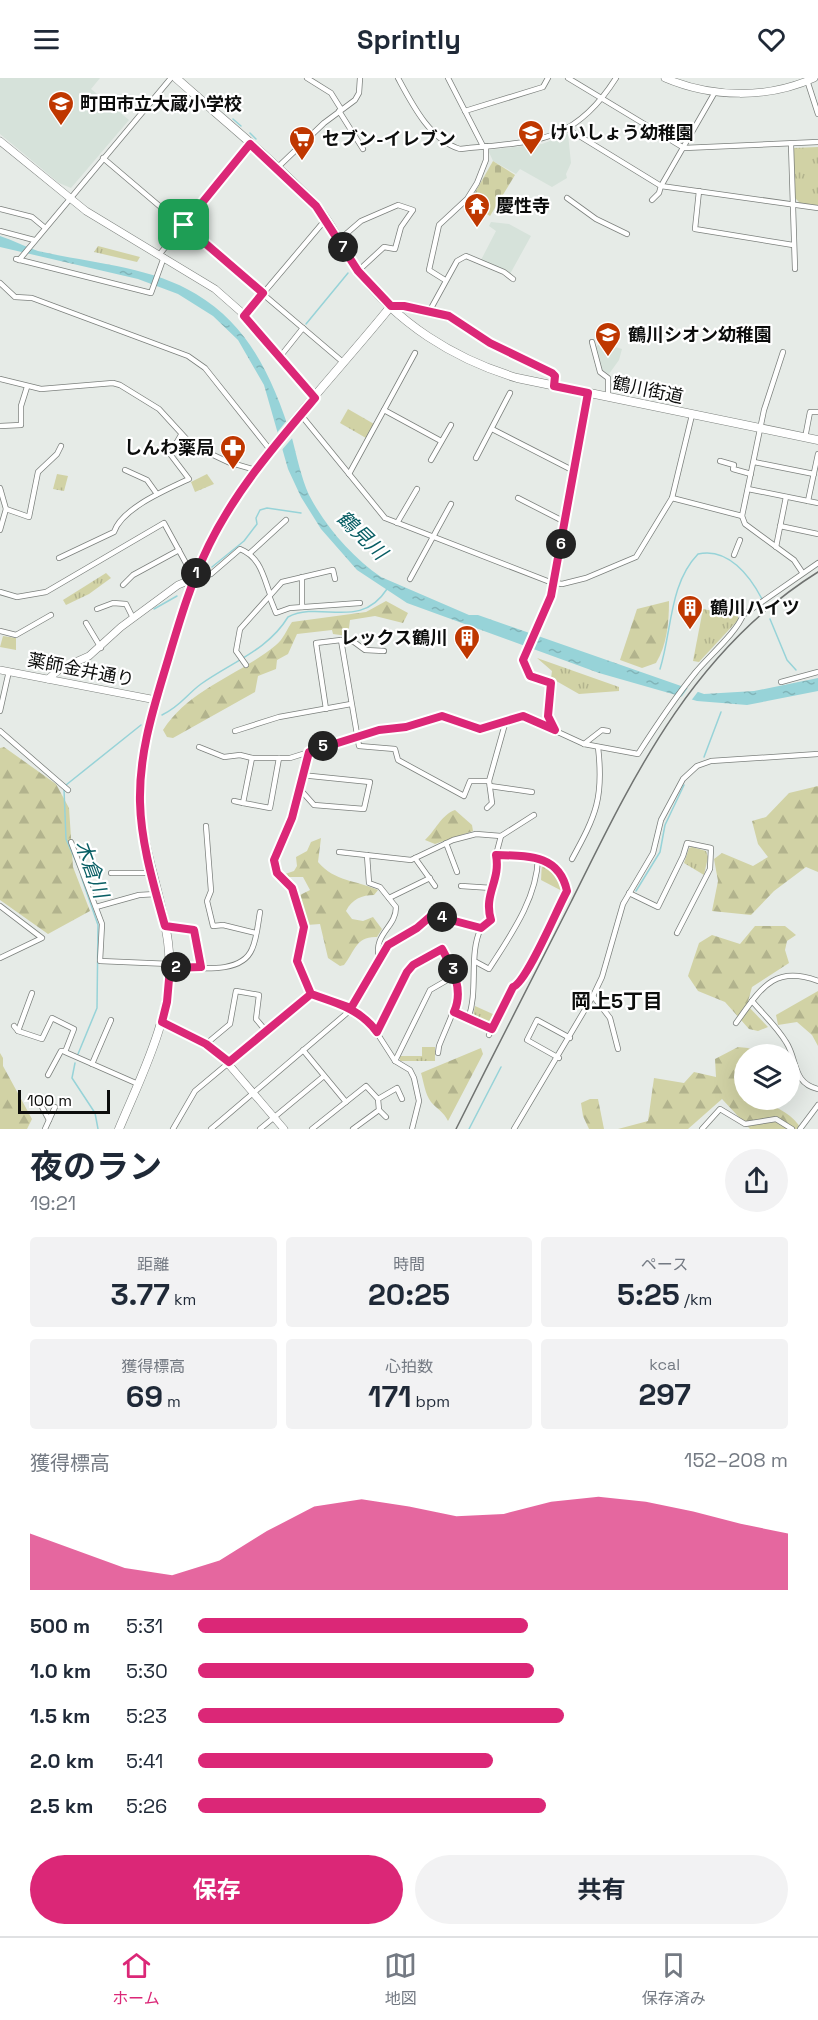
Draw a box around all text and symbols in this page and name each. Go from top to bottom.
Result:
text: Sprintly [357,22,461,57]
icon: menu [30,23,63,56]
icon: heart [755,23,788,56]
school or university icon: 町田市立大蔵小学校 [46,89,76,127]
place label: 町田市立大蔵小学校 [80,92,242,115]
school or university icon: けいしょう幼稚園 [516,118,546,156]
place label: けいしょう幼稚園 [550,121,694,144]
supermarket icon: セブン-イレブン [287,124,317,162]
place label: セブン-イレブン [322,127,456,150]
temple icon: 慶性寺 [462,191,492,229]
place label: 慶性寺 [496,194,550,217]
pin [158,199,209,250]
icon: arrive [167,208,200,241]
pin: 7 [328,232,358,262]
text: 7 [339,236,347,257]
school or university icon: 鶴川シオン幼稚園 [593,320,623,358]
place label: 鶴川シオン幼稚園 [628,323,772,346]
street label: 鶴川街道 [610,371,686,408]
pharmacy icon: しんわ薬局 [218,433,248,471]
place label: しんわ薬局 [124,436,214,459]
water label: 鶴見川 [331,505,394,567]
pin: 6 [546,529,576,559]
text: 6 [556,533,566,554]
pin: 1 [181,558,211,588]
text: 1 [192,562,200,583]
building icon: 鶴川ハイツ [675,593,705,631]
place label: 鶴川ハイツ [710,596,800,619]
building icon: レックス鶴川 [452,623,482,661]
place label: レックス鶴川 [341,626,448,649]
street label: 薬師金井通り [26,648,136,691]
pin: 5 [308,731,338,761]
text: 5 [318,735,328,756]
water label: 木倉川 [70,836,115,904]
pin: 4 [427,902,457,932]
text: 4 [437,906,447,927]
pin: 2 [161,952,191,982]
pin: 3 [438,954,468,984]
text: 2 [171,956,181,977]
text: 3 [448,958,458,979]
district label: 岡上5丁目 [571,988,663,1014]
map controls [734,1044,800,1110]
button: layers [734,1044,800,1110]
scale bar [18,1087,110,1114]
text: 100 m [27,1090,72,1111]
text: 夜のラン [30,1146,162,1188]
button: share [725,1149,788,1212]
text: 19:21 [30,1190,76,1216]
text: 距離 [137,1254,169,1275]
text: 時間 [393,1254,425,1275]
text: ペース [641,1254,688,1275]
text: 3.77 [110,1275,170,1314]
text: 20:25 [368,1275,450,1314]
text: 5:25 [617,1275,680,1314]
text: km [170,1289,196,1310]
text: /km [680,1289,712,1310]
text: kcal [649,1354,680,1375]
text: 獲得標高 [121,1356,185,1377]
text: 心拍数 [385,1356,433,1377]
text: 297 [639,1375,691,1414]
text: 69 [126,1377,163,1416]
text: 171 [368,1377,411,1416]
text: m [163,1391,181,1412]
text: bpm [411,1391,450,1412]
text: 152–208 m [684,1447,788,1473]
text: 獲得標高 [30,1450,110,1476]
text: 500 m [30,1613,90,1639]
text: 5:31 [126,1613,163,1639]
text: 1.0 km [30,1658,91,1684]
text: 5:30 [126,1658,168,1684]
text: 1.5 km [30,1703,90,1729]
text: 5:23 [126,1703,167,1729]
text: 2.0 km [30,1748,94,1774]
text: 5:41 [126,1748,163,1774]
text: 2.5 km [30,1793,93,1819]
text: 5:26 [126,1793,167,1819]
button: 保存 [30,1855,403,1924]
button: 共有 [415,1855,788,1924]
tab: ホーム [112,1949,160,2009]
tab: 地図 [384,1949,417,2009]
tab: 保存済み [642,1949,706,2009]

